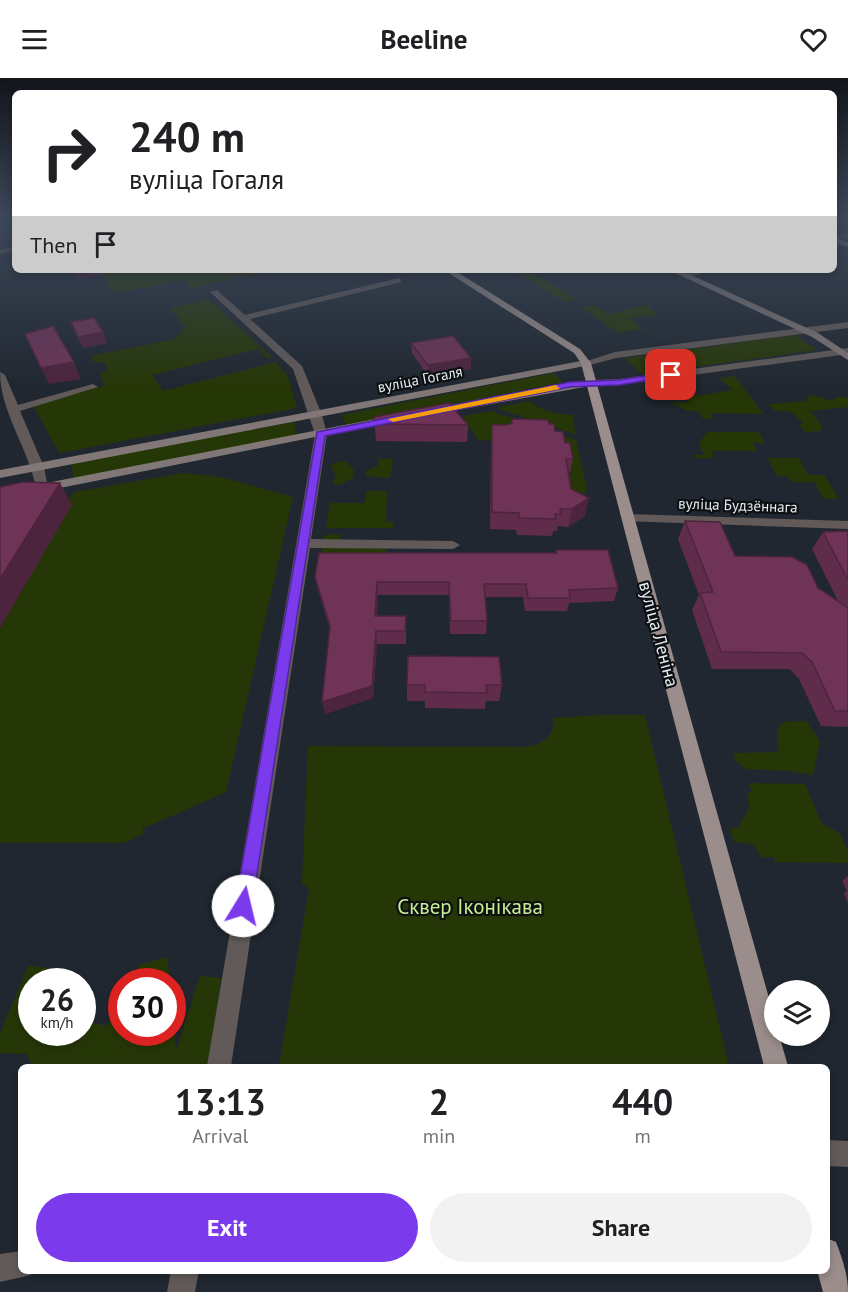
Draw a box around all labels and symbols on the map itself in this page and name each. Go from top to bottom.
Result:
pin [645,349,696,400]
street label: вуліца Гогаля [376,361,464,397]
street label: вуліца Будзённага [678,493,798,517]
street label: вуліца Леніна [634,579,684,689]
position arrow [211,874,275,938]
park label: Сквер Іконікава [397,893,543,920]
speed limit sign: 30 [108,968,186,1046]

